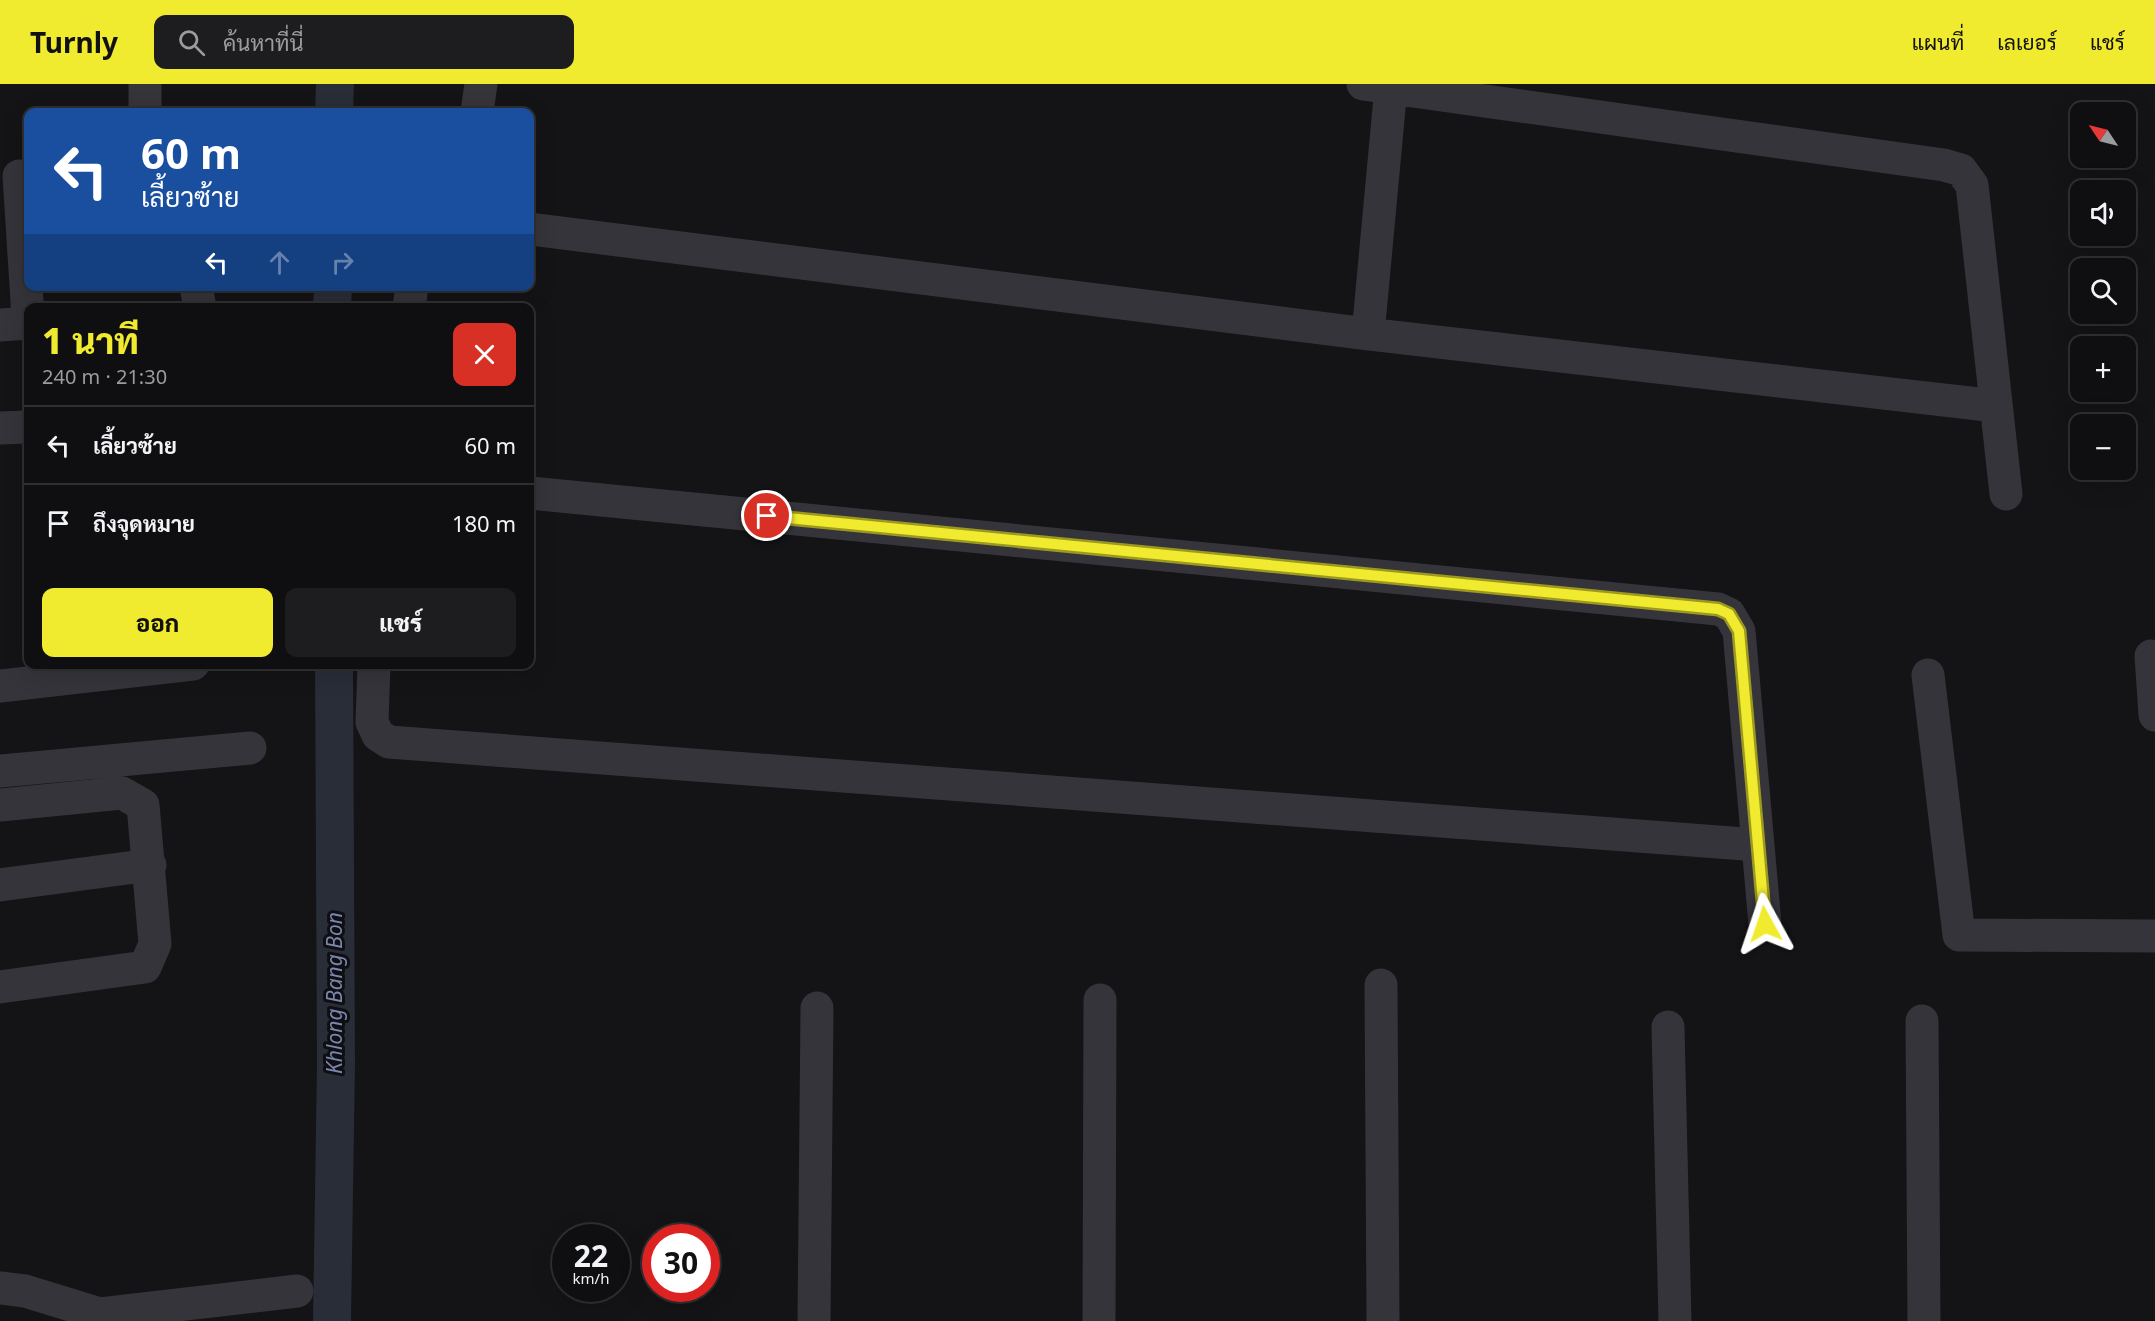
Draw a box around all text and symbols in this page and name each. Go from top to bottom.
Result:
search box [154,15,574,69]
text: Turnly [30,23,118,61]
icon: search [175,26,208,59]
text: ค้นหาที่นี่ [223,27,303,57]
text: แผนที่ [1912,28,1964,56]
text: เลเยอร์ [1997,28,2057,56]
text: แชร์ [2090,28,2125,56]
north arrow [2070,102,2136,168]
map controls [2070,102,2136,480]
text: 60 m [141,124,241,181]
icon: left [42,132,120,210]
text: เลี้ยวซ้าย [141,178,239,215]
button: sound [2070,180,2136,246]
icon: left [200,246,233,279]
icon: ahead [263,246,296,279]
icon: right [326,246,359,279]
button: search [2070,258,2136,324]
text: 1 นาที [42,316,139,365]
button: close [453,323,516,386]
button: + [2070,336,2136,402]
text: 240 m · 21:30 [42,363,167,390]
button: − [2070,414,2136,480]
icon: left [42,429,75,462]
text: เลี้ยวซ้าย [93,430,177,460]
text: 60 m [465,430,516,460]
pin [741,490,792,541]
icon: arrive [750,499,783,532]
icon: arrive [42,507,75,540]
text: ถึงจุดหมาย [93,508,195,538]
text: 180 m [452,508,516,538]
button: ออก [42,588,273,657]
button: แชร์ [285,588,516,657]
position arrow [1733,892,1797,956]
water label: Khlong Bang Bon [320,912,348,1074]
speed limit sign: 30 [642,1224,720,1302]
text: 22 [574,1235,608,1276]
text: km/h [573,1268,609,1288]

